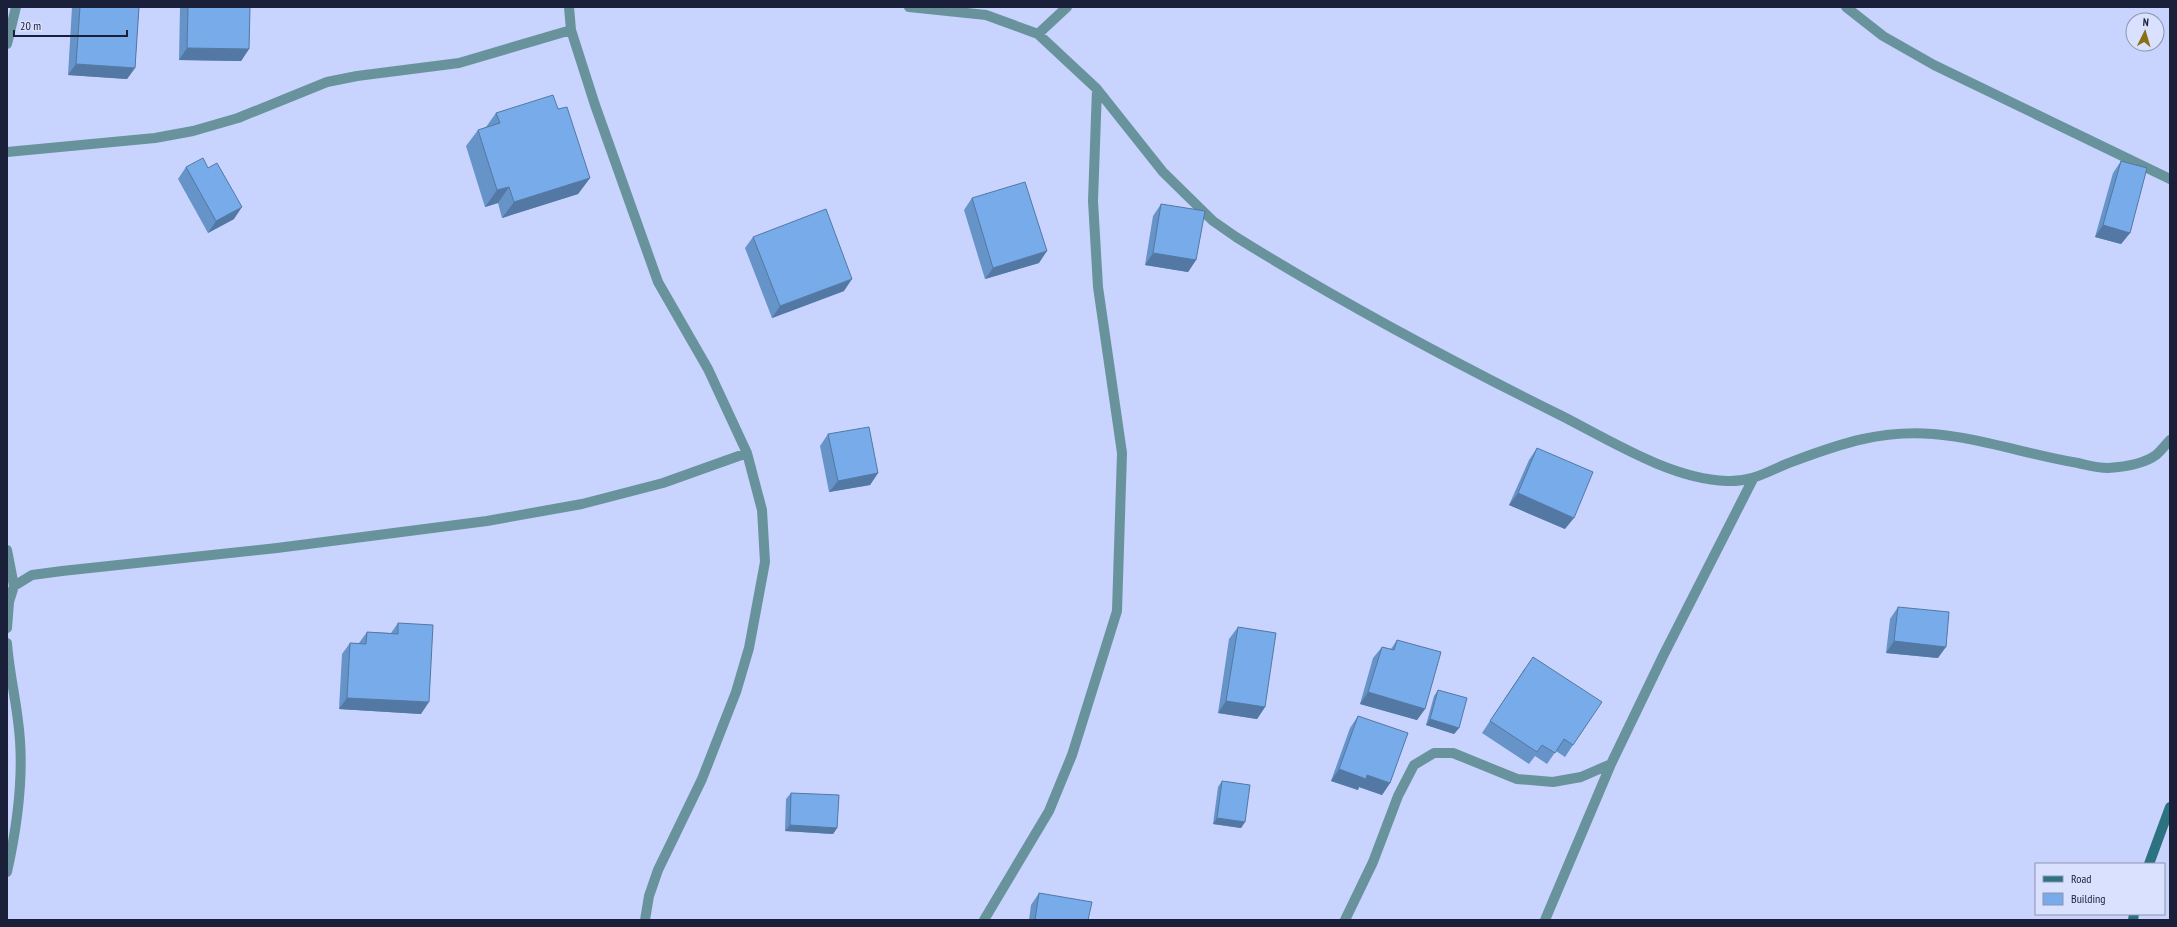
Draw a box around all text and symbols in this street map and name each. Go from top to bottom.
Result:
scale bar [14,12,127,38]
north arrow [2125,12,2165,52]
text: N [2142,15,2149,29]
text: 20 m [20,18,41,33]
legend [2035,863,2165,915]
text: Road [2071,871,2091,886]
text: Building [2071,891,2106,906]

